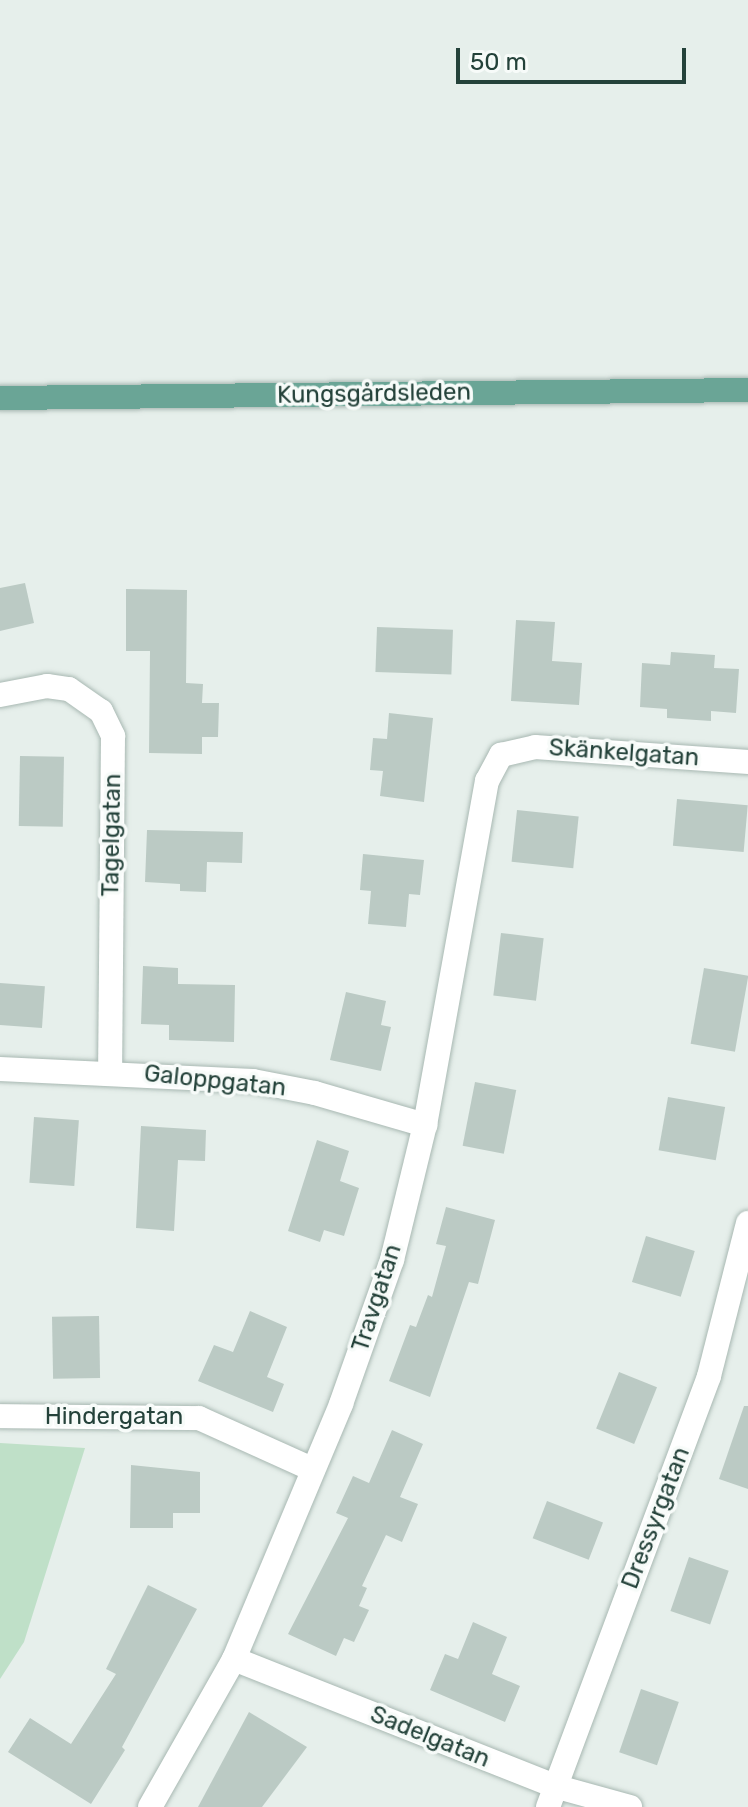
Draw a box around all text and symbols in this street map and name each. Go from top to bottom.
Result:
scale bar [460,32,690,82]
text: 50 m [470,48,527,76]
street label: Kungsgårdsleden [277,378,471,410]
street label: Skänkelgatan [548,733,700,773]
street label: Tagelgatan [97,773,127,897]
street label: Galoppgatan [143,1059,287,1103]
street label: Travgatan [346,1241,408,1355]
street label: Hindergatan [45,1403,183,1431]
street label: Dressyrgatan [616,1443,696,1593]
street label: Sadelgatan [366,1700,494,1774]

